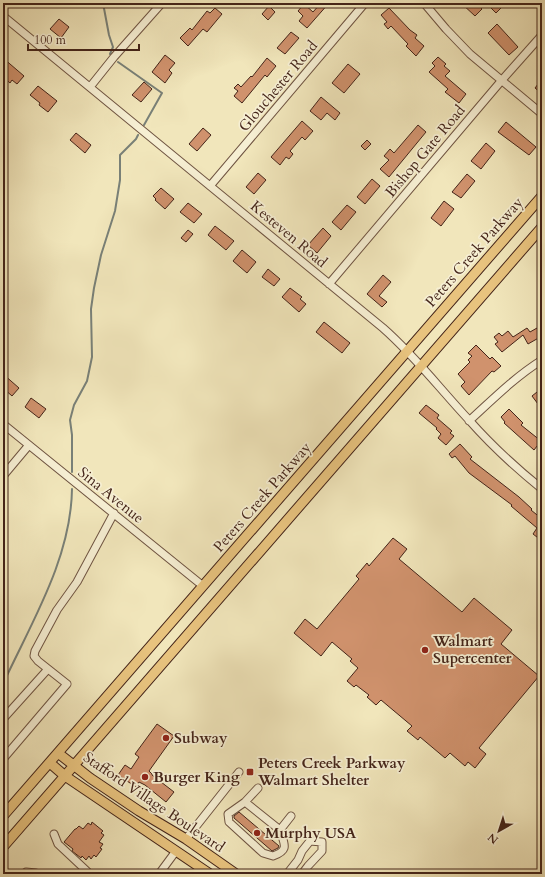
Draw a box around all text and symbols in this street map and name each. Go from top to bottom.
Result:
scale bar [28,26,139,52]
text: 100 m [34,32,67,48]
street label: Glouchester Road [234,36,322,136]
street label: Bishop Gate Road [380,101,470,201]
street label: Peters Creek Parkway [421,193,527,311]
street label: Kesteven Road [246,196,332,272]
street label: Peters Creek Parkway [209,438,315,556]
street label: Sina Avenue [74,462,148,528]
place label: Walmart Supercenter [432,631,513,668]
marker: Walmart Supercenter [420,645,430,655]
place label: Subway [174,728,228,748]
marker: Subway [161,733,171,743]
street label: Stafford Village Boulevard [79,747,229,857]
place label: Peters Creek Parkway Walmart Shelter [257,753,406,790]
place label: Burger King [153,767,240,787]
marker: Peters Creek Parkway Walmart Shelter [245,767,255,777]
marker: Burger King [140,772,150,782]
north arrow [479,811,519,851]
place label: Murphy USA [265,823,357,843]
marker: Murphy USA [252,828,262,838]
text: N [484,829,501,847]

